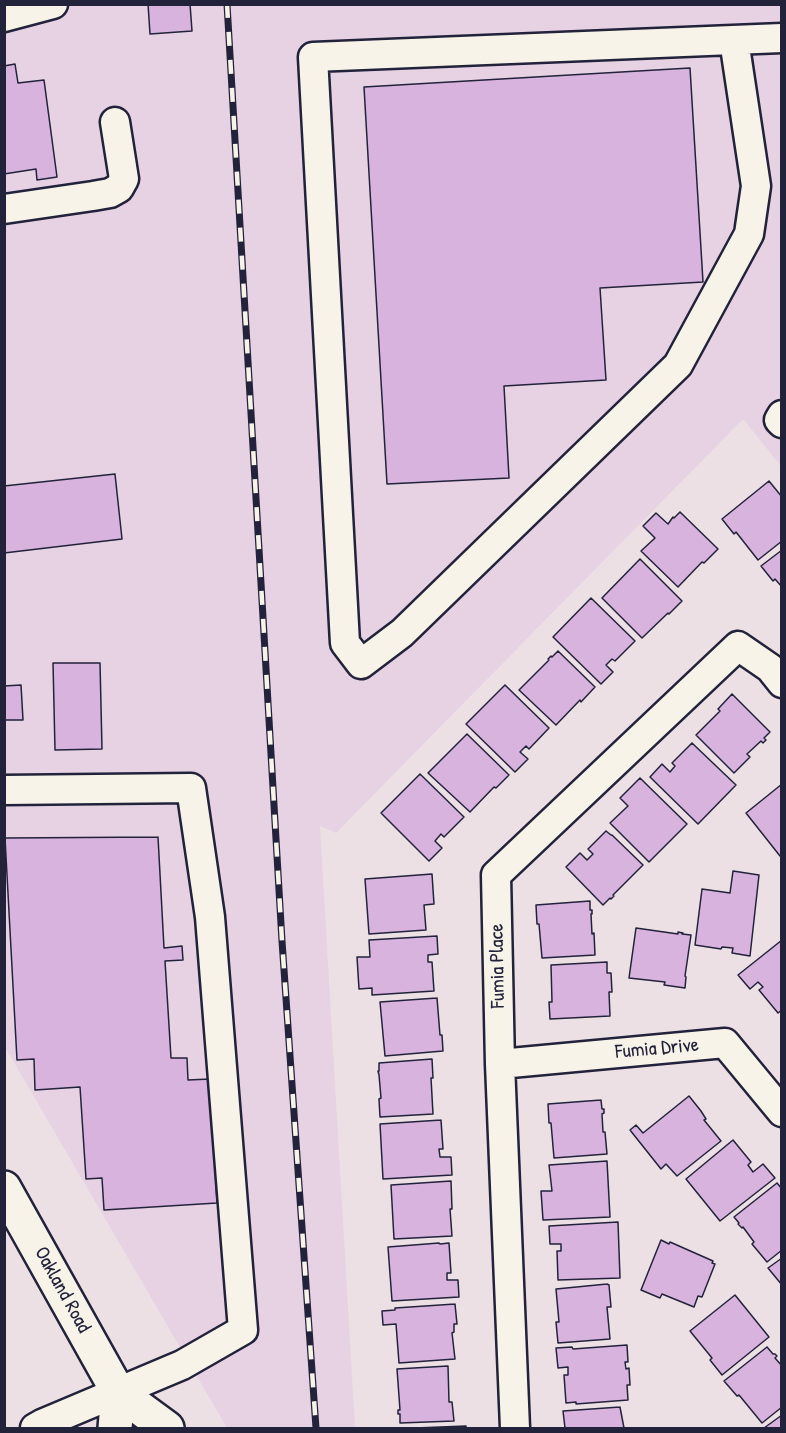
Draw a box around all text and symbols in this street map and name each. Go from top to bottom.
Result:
street label: Fumia Place [485,924,511,1008]
street label: Fumia Drive [614,1033,700,1065]
street label: Oakland Road [29,1243,95,1337]

